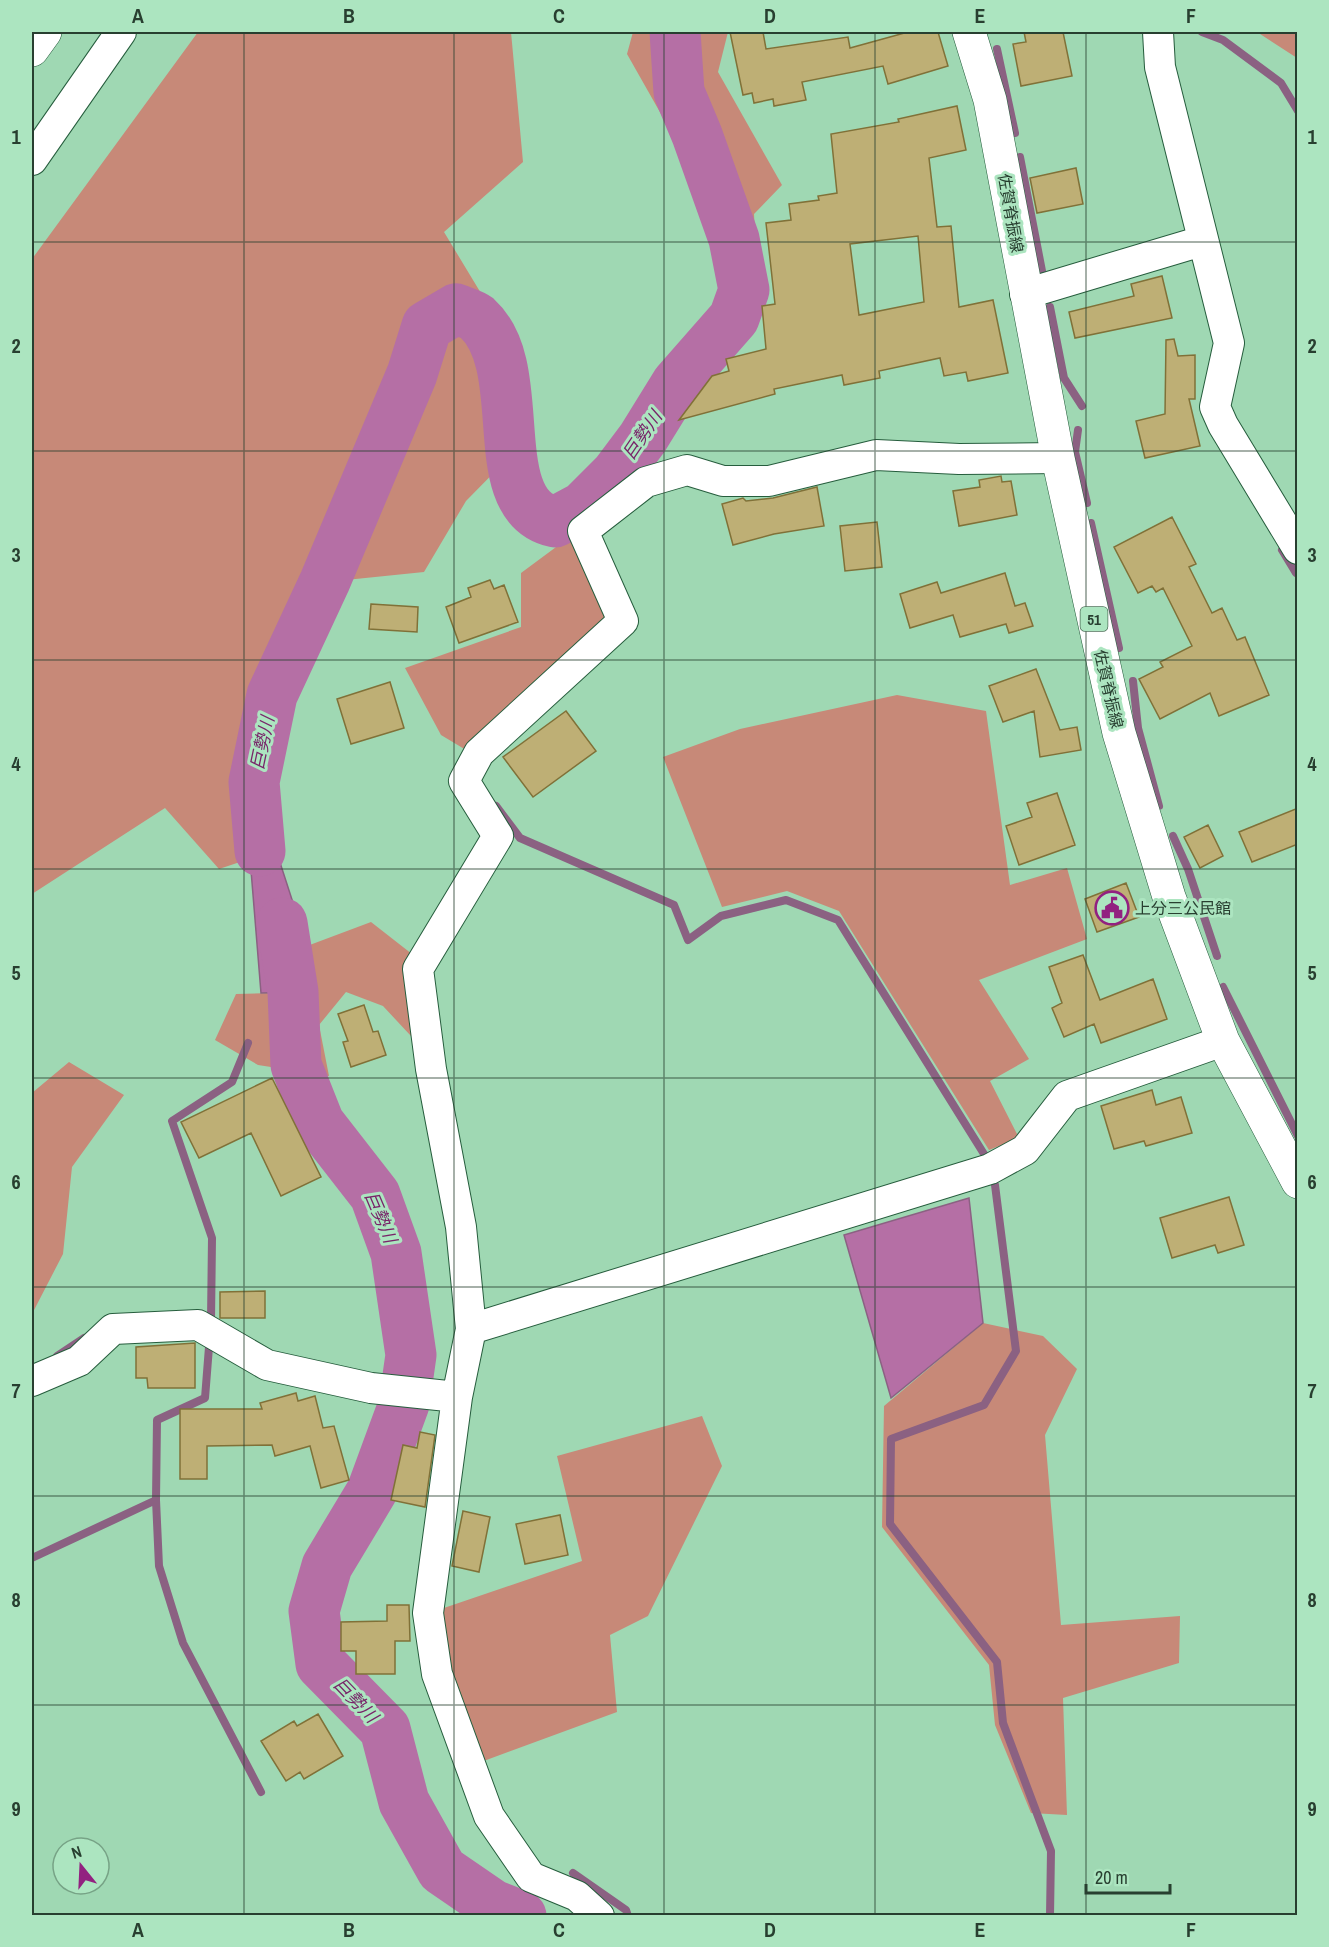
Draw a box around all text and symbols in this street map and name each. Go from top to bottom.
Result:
text: A [132,2,144,29]
text: B [343,2,355,29]
text: C [553,2,565,29]
text: D [764,2,776,29]
text: E [975,2,986,29]
text: F [1186,2,1196,29]
text: 1 [11,123,21,150]
text: 1 [1307,123,1317,150]
street label: 佐賀脊振線 [993,172,1029,254]
text: 2 [11,332,21,359]
text: 2 [1307,332,1317,359]
water label: 巨勢川 [617,404,669,464]
text: 3 [11,541,21,568]
text: 3 [1307,541,1317,568]
road number: 51 [1080,607,1108,631]
street label: 佐賀脊振線 [1089,648,1129,730]
water label: 巨勢川 [244,712,280,772]
text: 4 [11,750,21,777]
text: 4 [1307,750,1317,777]
public building icon: 上分三公民館 [1094,890,1130,926]
place label: 上分三公民館 [1135,897,1231,919]
text: 5 [11,959,21,986]
text: 5 [1307,959,1317,986]
text: 6 [11,1168,21,1195]
text: 6 [1307,1168,1317,1195]
water label: 巨勢川 [359,1187,404,1249]
text: 7 [11,1377,21,1404]
text: 7 [1307,1377,1317,1404]
text: 8 [11,1586,21,1613]
text: 8 [1307,1586,1317,1613]
water label: 巨勢川 [328,1672,385,1730]
text: 9 [11,1795,21,1822]
text: 9 [1307,1795,1317,1822]
north arrow [51,1836,111,1896]
text: N [68,1840,84,1864]
scale bar [1086,1857,1170,1895]
text: 20 m [1095,1865,1128,1890]
text: A [132,1916,144,1943]
text: B [343,1916,355,1943]
text: C [553,1916,565,1943]
text: D [764,1916,776,1943]
text: E [975,1916,986,1943]
text: F [1186,1916,1196,1943]

